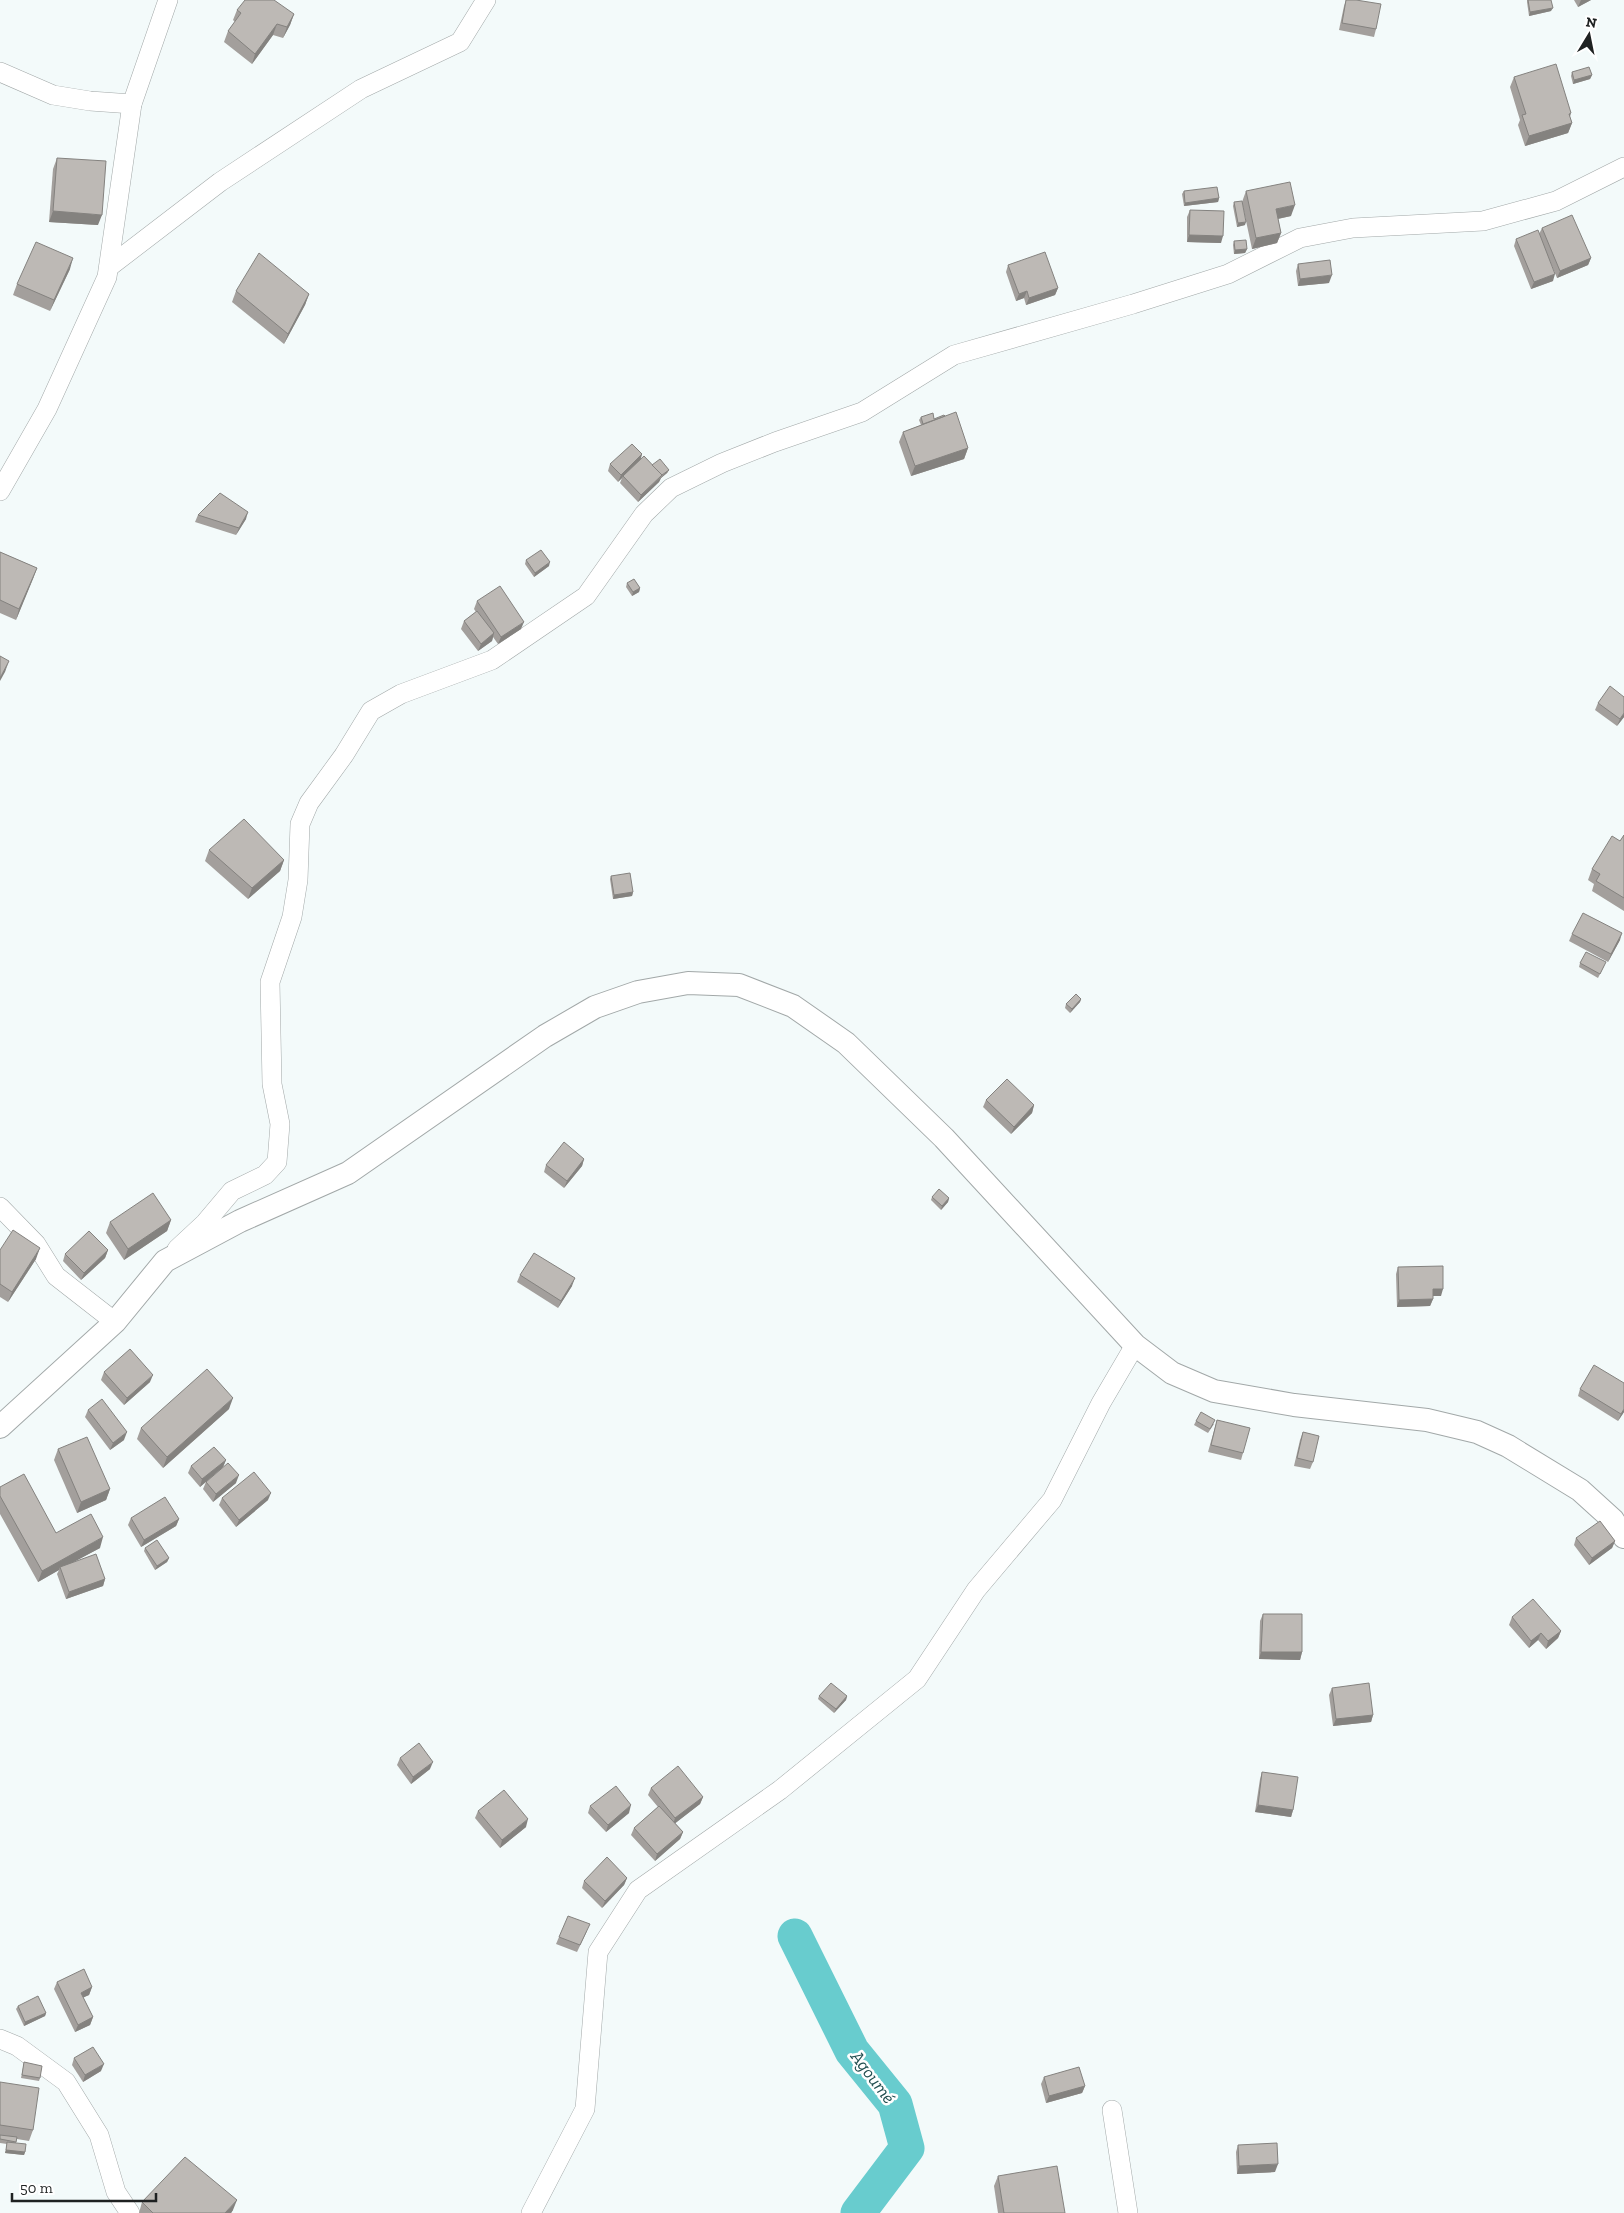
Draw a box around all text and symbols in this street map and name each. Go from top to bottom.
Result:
north arrow [1564,10,1614,60]
text: N [1584,13,1598,32]
water label: Agoumé [845,2045,900,2108]
scale bar [12,2170,156,2202]
text: 50 m [20,2179,53,2197]

